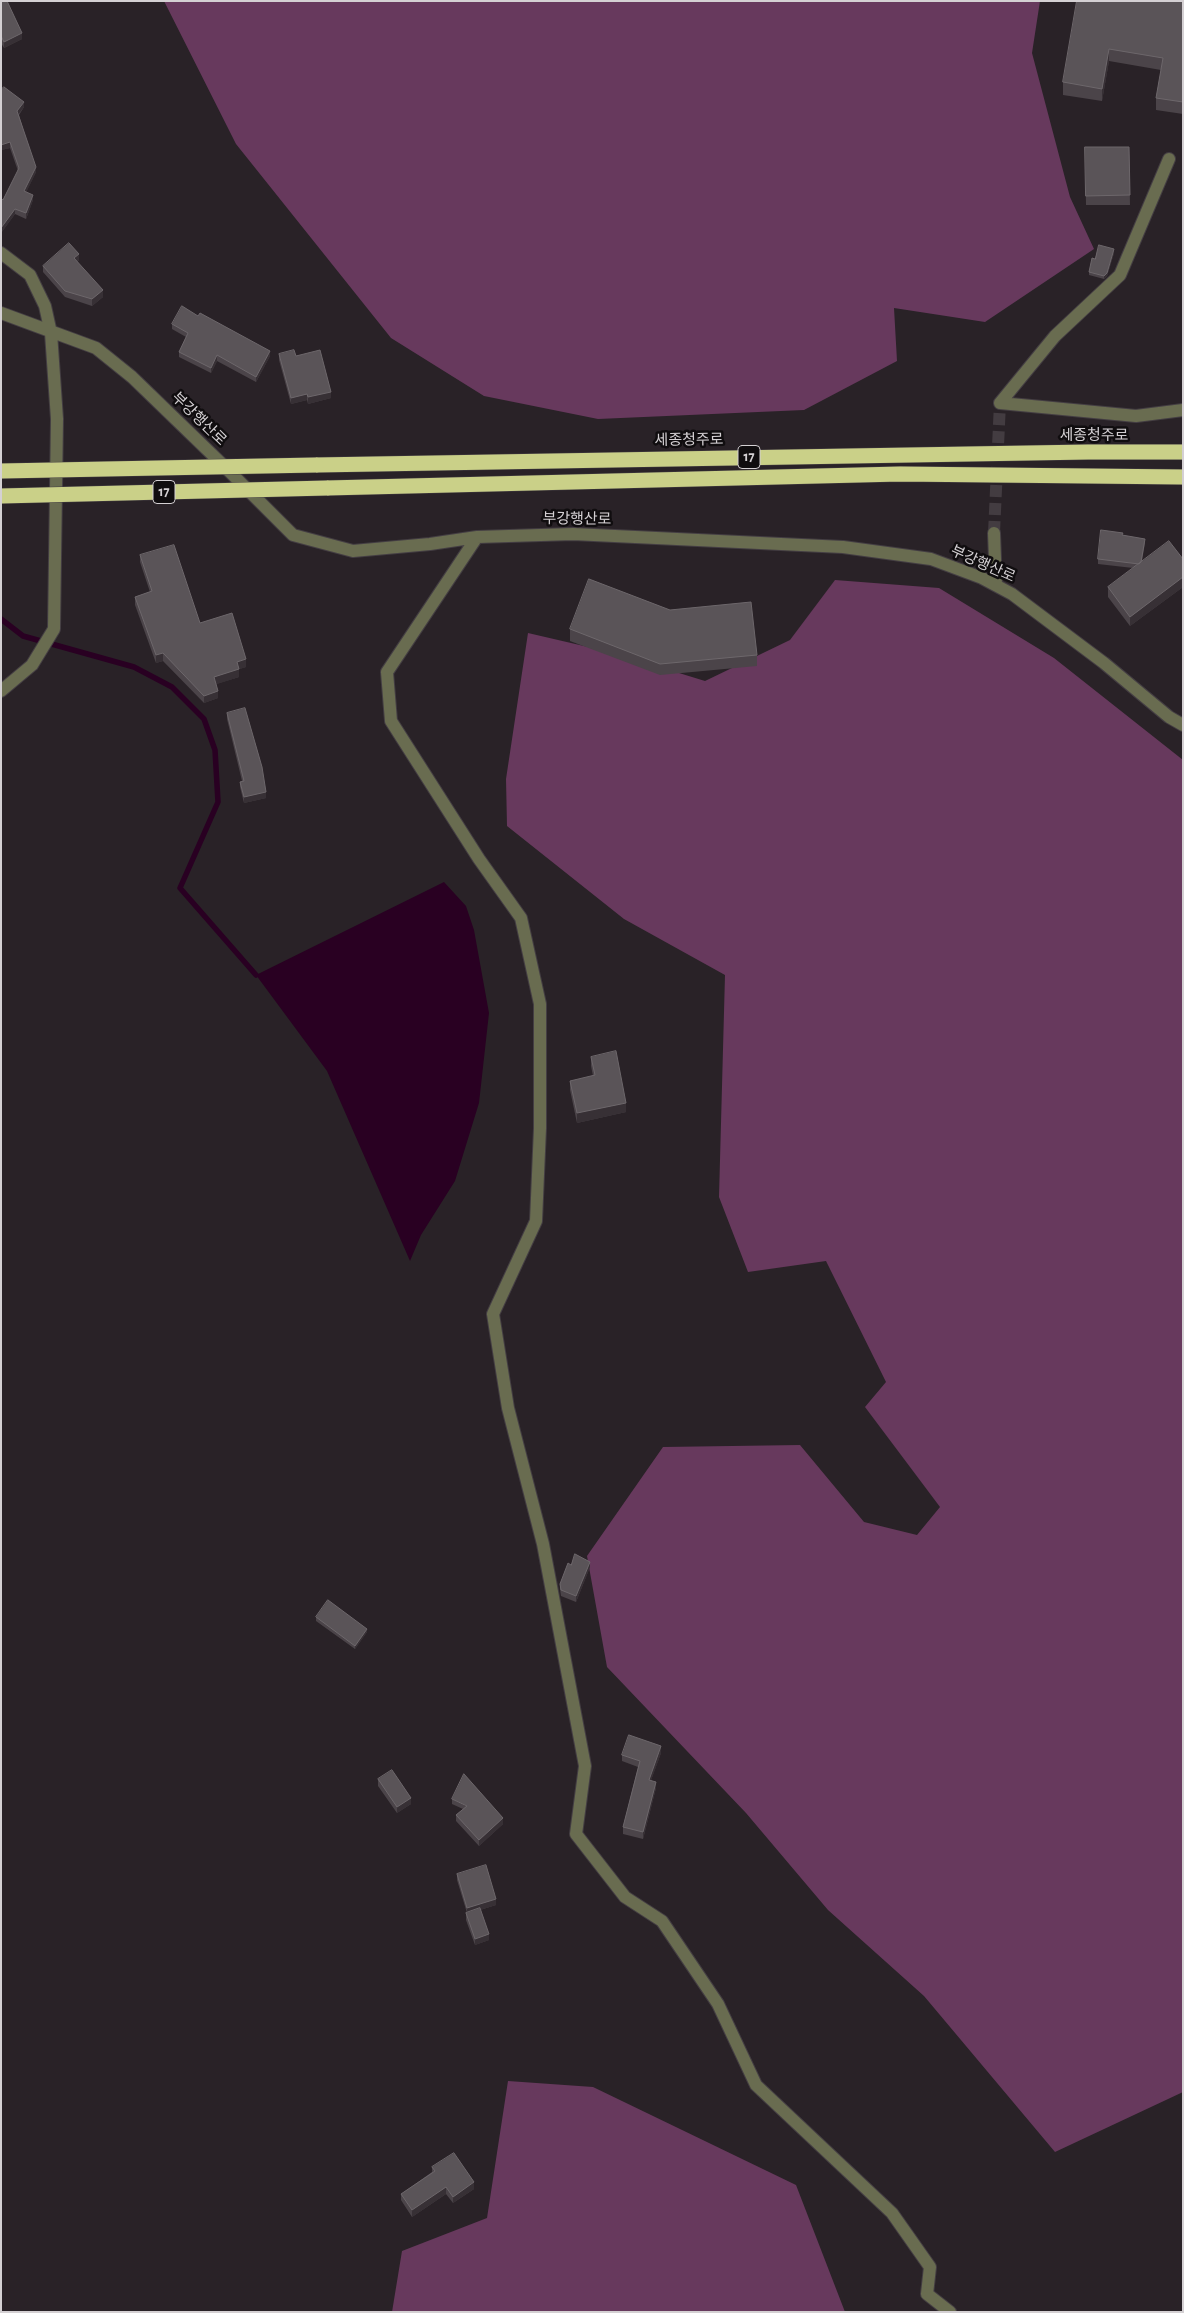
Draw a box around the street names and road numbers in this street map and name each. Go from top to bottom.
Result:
street label: 부강행산로 [168,389,230,449]
street label: 세종청주로 [1060,426,1128,444]
street label: 세종청주로 [654,430,724,450]
road number: 17 [738,446,760,468]
road number: 17 [153,481,175,504]
street label: 부강행산로 [542,509,612,529]
street label: 부강행산로 [948,542,1018,586]

